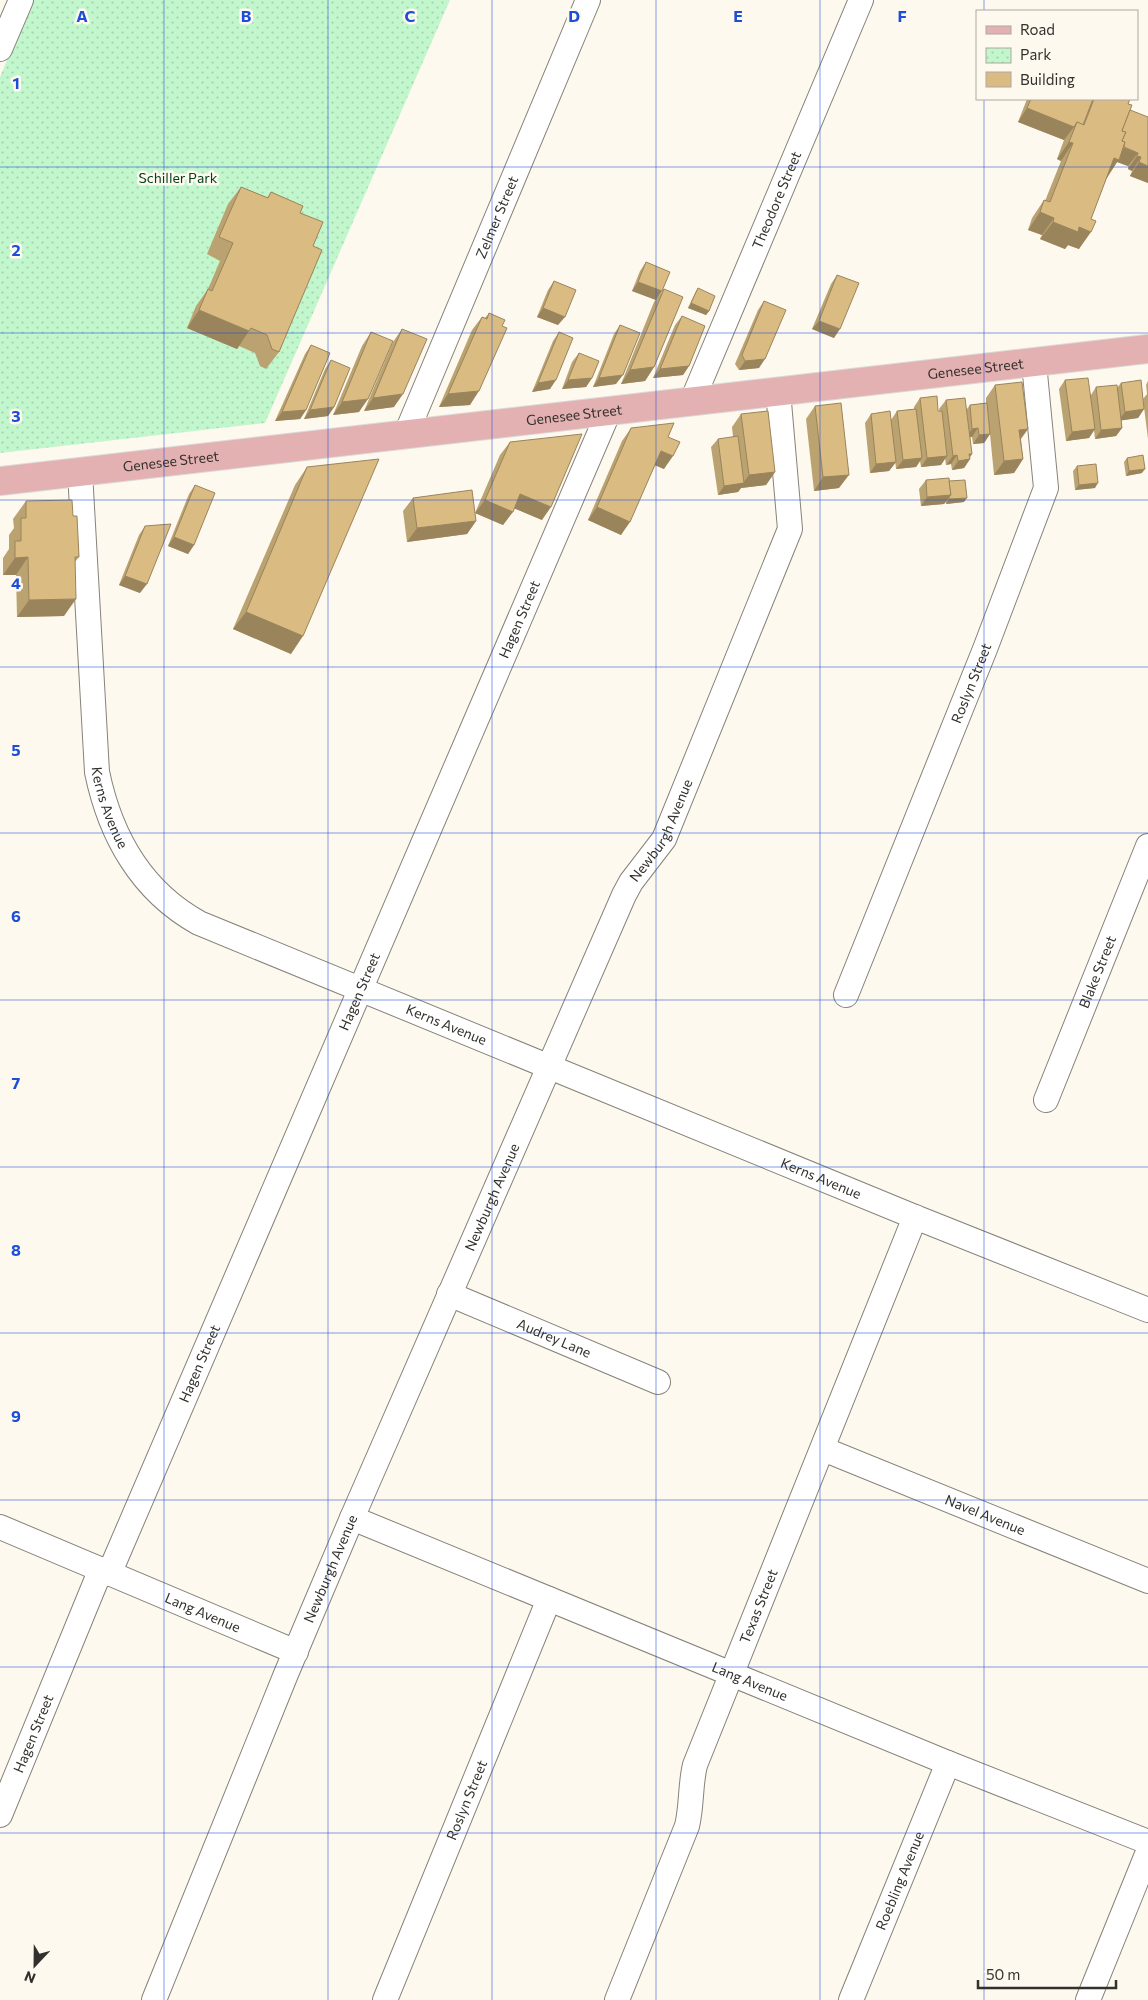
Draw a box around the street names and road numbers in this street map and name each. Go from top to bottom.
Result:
street label: Theodore Street [748,148,804,251]
street label: Zelmer Street [472,173,521,261]
street label: Genesee Street [927,354,1025,382]
street label: Genesee Street [525,400,623,428]
street label: Genesee Street [122,447,220,475]
street label: Hagen Street [495,578,543,661]
street label: Roslyn Street [947,640,995,725]
street label: Kerns Avenue [89,766,132,851]
street label: Newburgh Avenue [625,776,696,885]
street label: Blake Street [1075,933,1119,1011]
street label: Hagen Street [335,950,383,1033]
street label: Kerns Avenue [404,1000,489,1048]
street label: Newburgh Avenue [461,1141,522,1254]
street label: Kerns Avenue [778,1154,864,1202]
street label: Audrey Lane [515,1315,594,1361]
street label: Hagen Street [175,1322,223,1405]
street label: Navel Avenue [943,1491,1028,1538]
street label: Newburgh Avenue [300,1512,360,1625]
street label: Texas Street [736,1566,781,1646]
street label: Lang Avenue [163,1589,243,1636]
street label: Lang Avenue [709,1658,790,1704]
street label: Hagen Street [9,1692,57,1775]
street label: Roslyn Street [442,1757,490,1842]
street label: Roebling Avenue [872,1829,927,1932]

